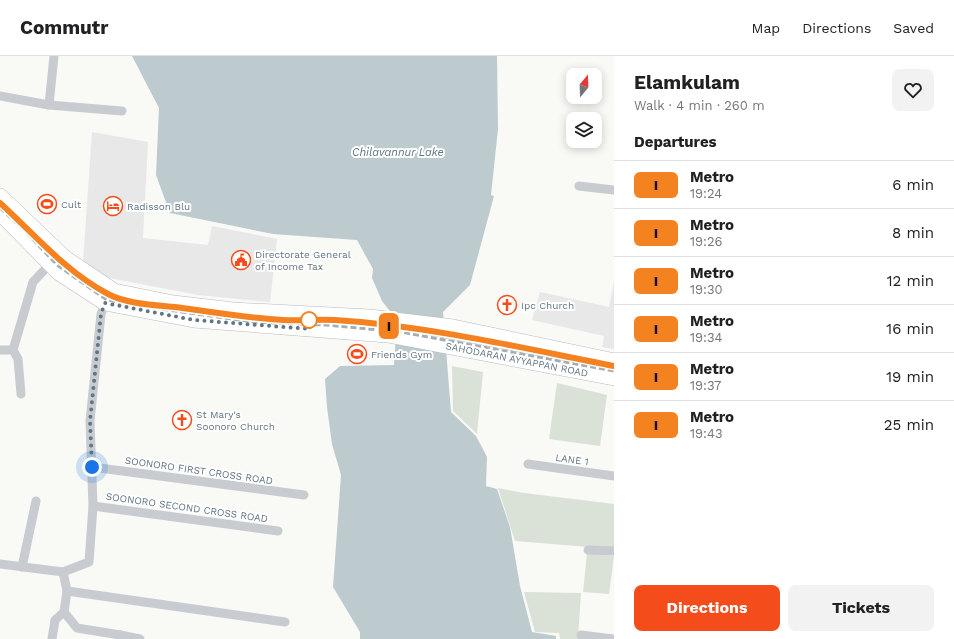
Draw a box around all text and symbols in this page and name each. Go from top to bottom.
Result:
text: Commutr [20,16,108,39]
text: Map [752,20,780,36]
text: Directions [802,20,871,36]
text: Saved [893,20,934,36]
north arrow [566,68,602,104]
map controls [566,68,602,148]
button: heart [892,69,934,111]
text: Elamkulam [634,71,740,94]
text: Walk · 4 min · 260 m [634,98,765,113]
button: layers [566,112,602,148]
text: Departures [634,133,717,151]
water label: Chilavannur Lake [352,146,444,159]
text: Metro [690,168,734,186]
text: 6 min [892,176,934,194]
text: I [654,177,658,193]
text: 19:24 [690,186,722,201]
sports icon: Cult [36,193,58,215]
hotel icon: Radisson Blu [102,195,124,217]
place label: Cult [61,199,82,210]
place label: Radisson Blu [127,201,190,212]
text: Metro [690,216,734,234]
text: 8 min [892,224,934,242]
text: I [654,225,658,241]
text: 19:26 [690,234,722,249]
public building icon: Directorate General of Income Tax [230,249,252,271]
place label: Directorate General of Income Tax [255,249,351,272]
text: Metro [690,264,734,282]
text: 12 min [887,272,934,290]
text: I [654,273,658,289]
text: 19:30 [690,282,723,297]
church icon: Ipc Church [496,294,518,316]
place label: Ipc Church [521,300,574,311]
unlabelled marker [300,311,318,329]
text: Metro [690,312,734,330]
line badge: I [376,313,402,339]
text: I [387,318,391,334]
text: 16 min [886,320,934,338]
text: I [654,321,658,337]
text: 19:34 [690,330,722,345]
street label: SAHODARAN AYYAPPAN ROAD [445,340,589,379]
sports icon: Friends Gym [346,343,368,365]
place label: Friends Gym [371,349,432,360]
text: Metro [690,360,734,378]
text: 19 min [886,368,934,386]
text: I [654,369,658,385]
text: 19:37 [690,378,721,393]
text: Metro [690,408,734,426]
church icon: St Mary's Soonoro Church [171,409,193,431]
place label: St Mary's Soonoro Church [196,409,275,432]
text: 25 min [884,416,934,434]
text: I [654,417,658,433]
text: 19:43 [690,426,722,441]
street label: LANE 1 [555,452,589,467]
street label: SOONORO FIRST CROSS ROAD [124,455,274,486]
your location [82,457,102,477]
street label: SOONORO SECOND CROSS ROAD [105,491,269,524]
button: Directions [634,585,780,631]
button: Tickets [788,585,934,631]

